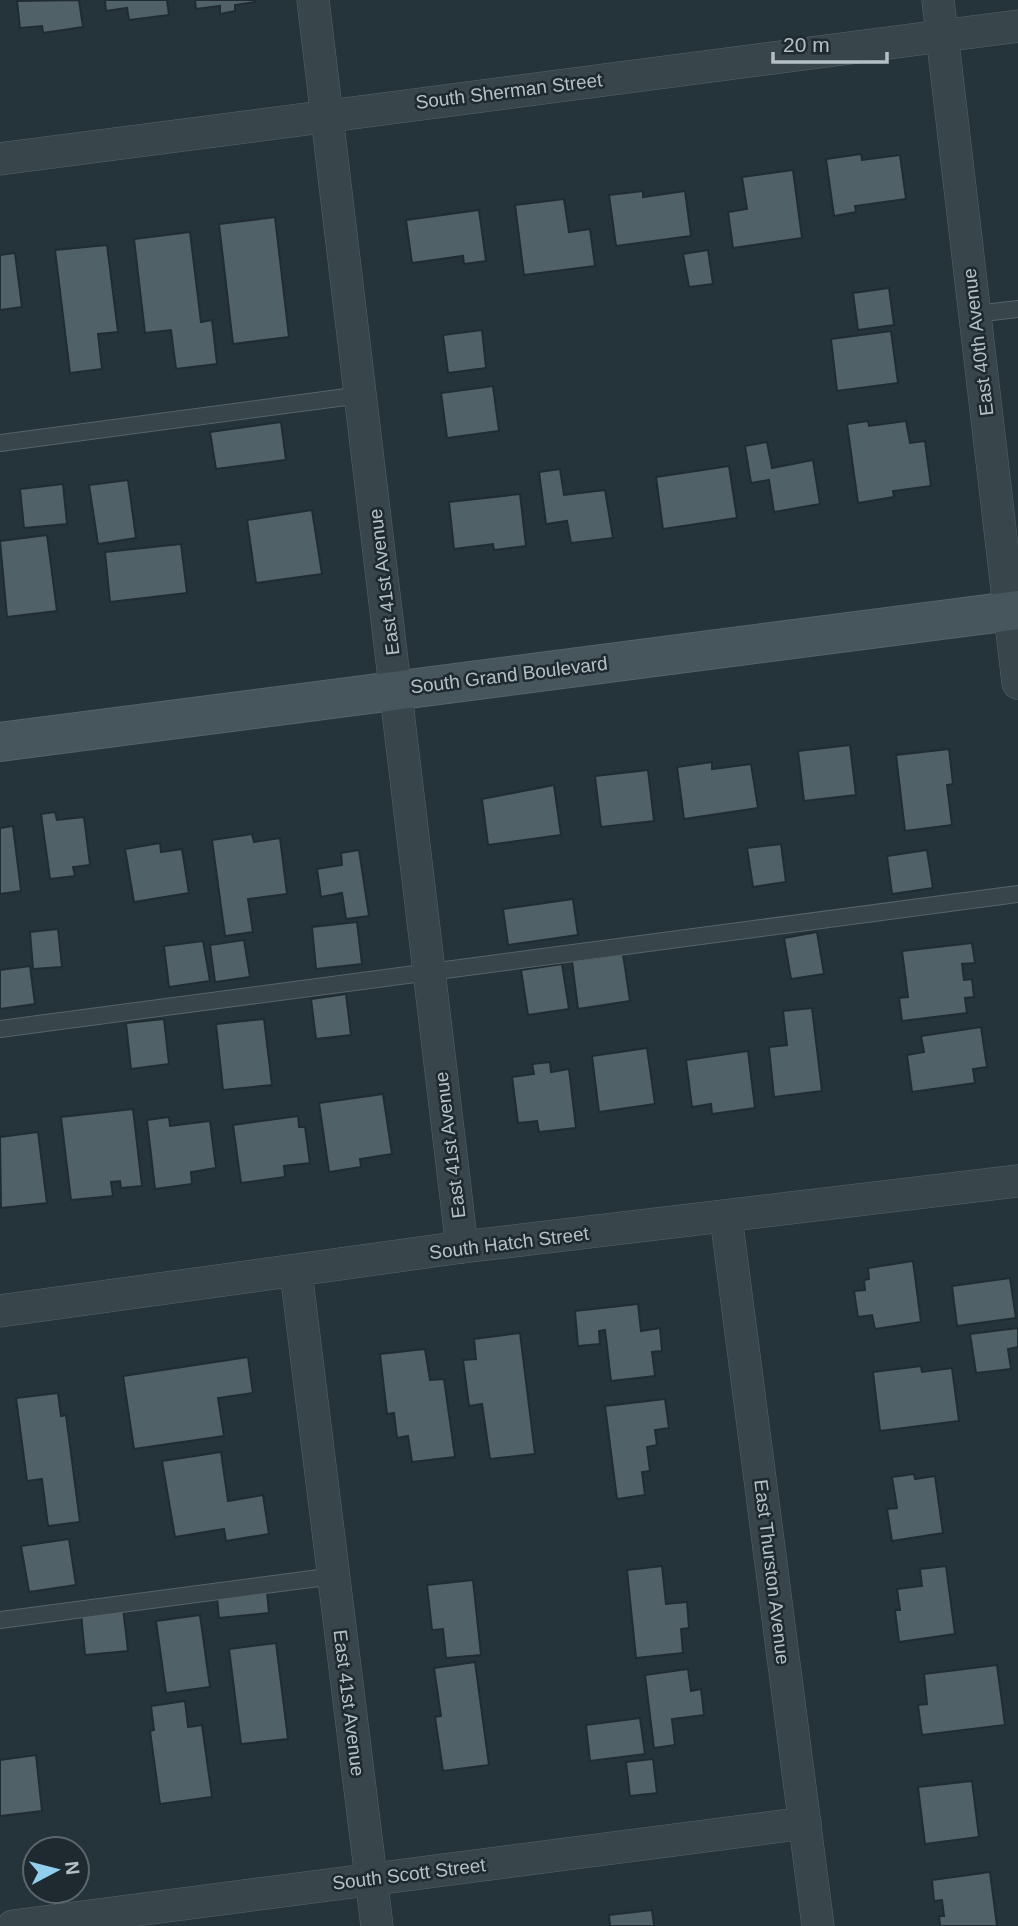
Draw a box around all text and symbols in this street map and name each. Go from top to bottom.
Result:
scale bar [773,21,887,65]
text: 20 m [783,33,830,56]
street label: South Sherman Street [414,69,604,113]
street label: East 40th Avenue [959,267,997,417]
street label: East 41st Avenue [365,507,403,657]
street label: South Grand Boulevard [409,652,609,698]
street label: East 41st Avenue [431,1070,469,1220]
street label: South Hatch Street [428,1223,591,1263]
street label: East Thurston Avenue [750,1478,794,1666]
street label: East 41st Avenue [330,1628,368,1778]
north arrow [21,1835,91,1905]
street label: South Scott Street [331,1854,488,1894]
text: N [61,1860,84,1876]

